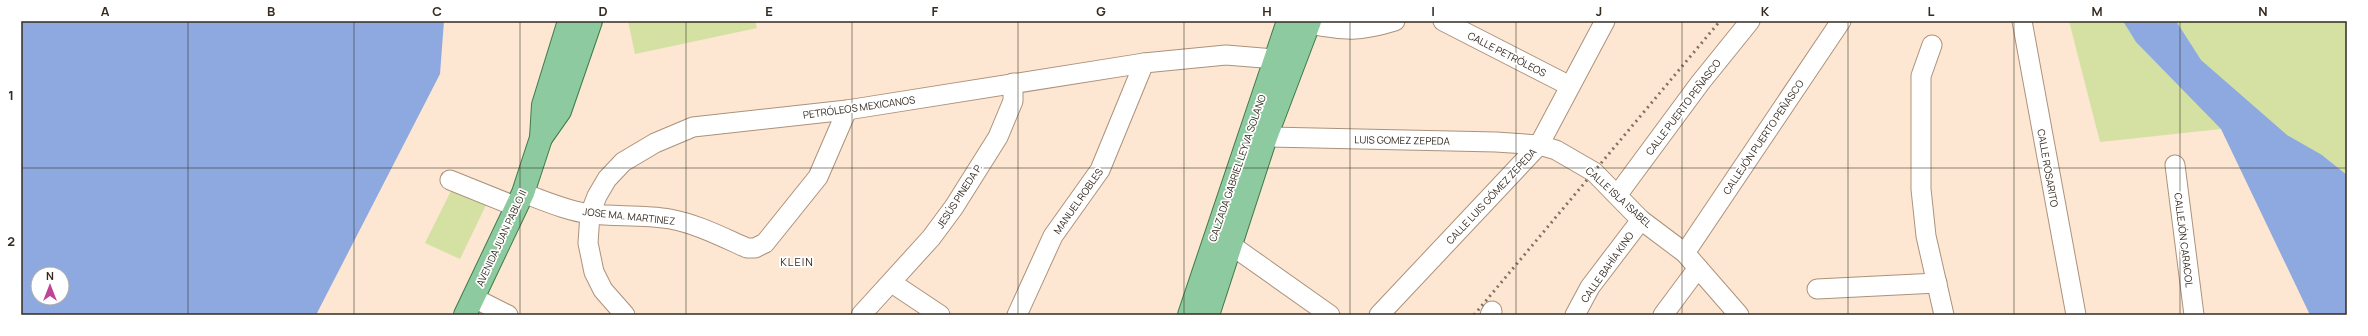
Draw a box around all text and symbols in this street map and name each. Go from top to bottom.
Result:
text: A [101,2,110,20]
text: B [267,2,275,20]
text: C [432,2,442,20]
text: D [598,2,608,20]
text: E [765,2,773,20]
text: F [932,2,939,20]
text: G [1096,2,1106,20]
text: H [1262,2,1272,20]
text: I [1431,2,1435,20]
text: J [1596,2,1602,20]
text: K [1761,2,1770,20]
text: L [1928,2,1935,20]
text: M [2091,2,2103,20]
text: N [2258,2,2268,20]
street label: CALLE PETRÓLEOS [1465,28,1549,80]
street label: CALLE PUERTO PEÑASCO [1642,56,1724,158]
street label: CALLEJÓN PUERTO PEÑASCO [1719,77,1807,197]
text: 1 [8,86,14,104]
street label: PETRÓLEOS MEXICANOS [802,92,916,122]
street label: CALZADA GABRIEL LEYVA SOLANO [1205,92,1269,244]
street label: CALLE ROSARITO [2034,128,2062,208]
street label: LUIS GOMEZ ZEPEDA [1354,132,1451,148]
street label: CALLE LUIS GÓMEZ ZEPEDA [1443,144,1540,247]
street label: JESÚS PINEDA P. [933,161,985,231]
street label: CALLE ISLA ISABEL [1583,163,1655,231]
street label: MANUEL ROBLES [1050,165,1106,237]
street label: AVENIDA JUAN PABLO II [473,188,529,288]
street label: CALLEJÓN CARACOL [2171,192,2197,288]
street label: JOSE MA. MARTINEZ [582,204,676,228]
street label: CALLE BAHÍA KINO [1577,229,1637,305]
text: 2 [7,232,15,250]
district label: KLEIN [780,254,814,269]
north arrow [30,266,70,306]
text: N [46,268,54,283]

